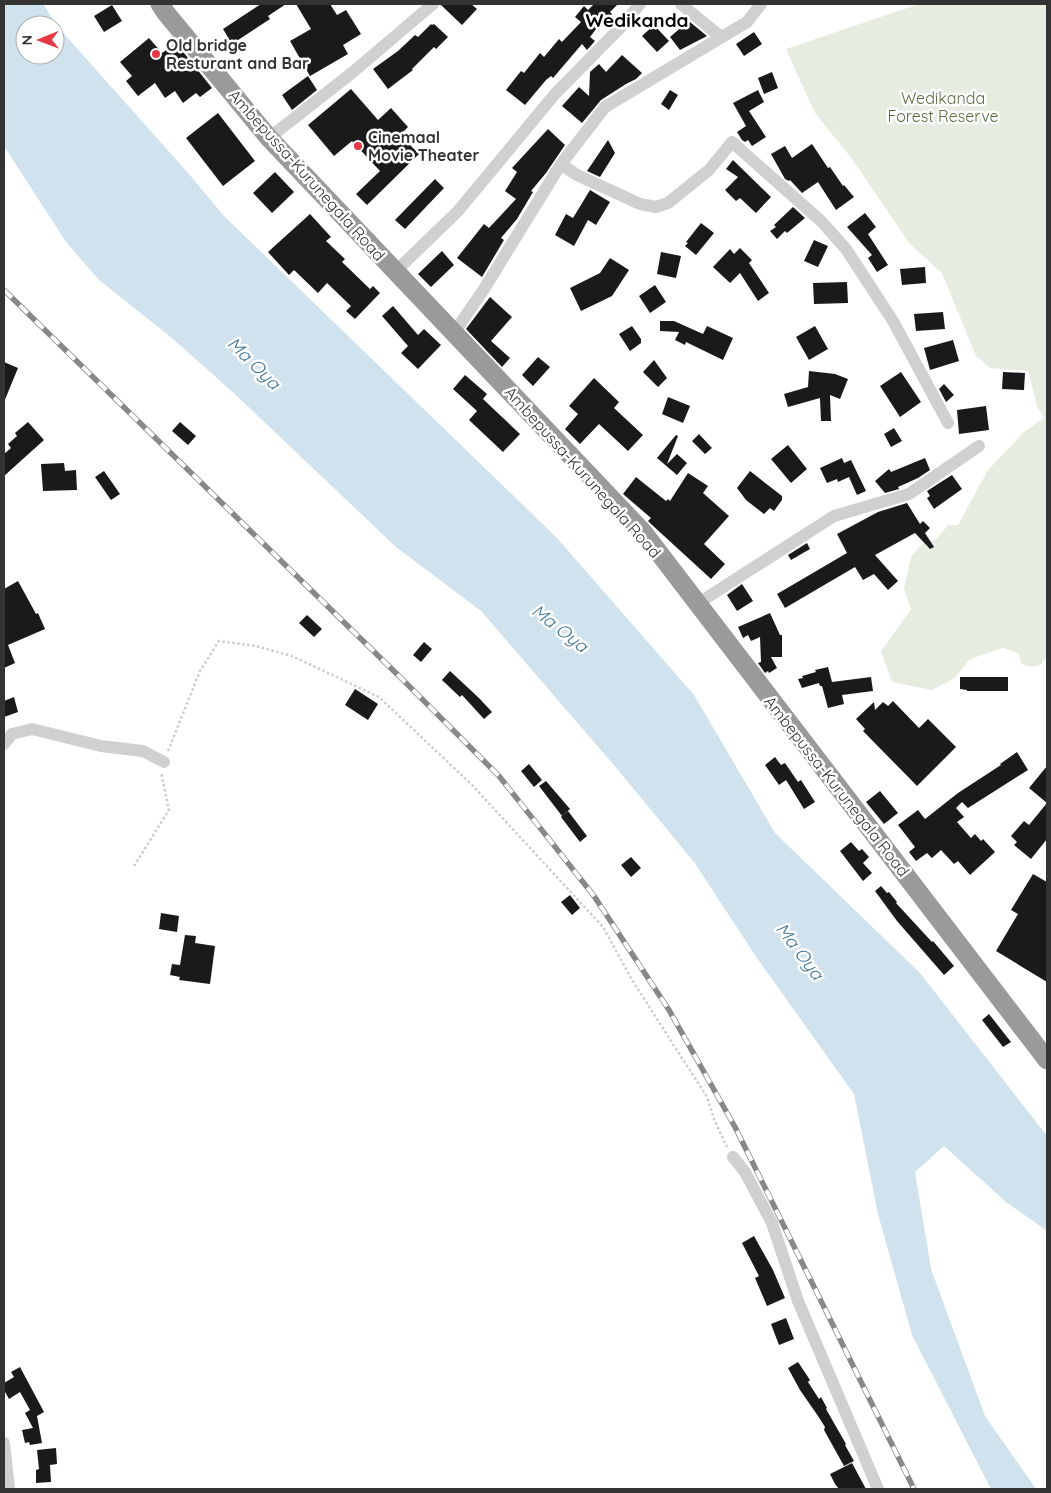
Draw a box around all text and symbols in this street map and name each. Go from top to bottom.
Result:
district label: Wedikanda [585,8,689,32]
north arrow [15,15,65,65]
text: N [18,35,36,46]
place label: Old bridge Resturant and Bar [166,35,309,73]
marker: Old bridge Resturant and Bar [150,48,162,60]
street label: Ambepussa-Kurunegala Road [225,85,389,265]
park label: Wedikanda Forest Reserve [887,88,999,126]
place label: Cinemaal Movie Theater [368,127,480,165]
marker: Cinemaal Movie Theater [352,140,364,152]
water label: Ma Oya [223,332,286,395]
street label: Ambepussa-Kurunegala Road [501,382,665,562]
water label: Ma Oya [527,599,594,658]
street label: Ambepussa-Kurunegala Road [760,692,914,880]
water label: Ma Oya [771,918,830,985]

